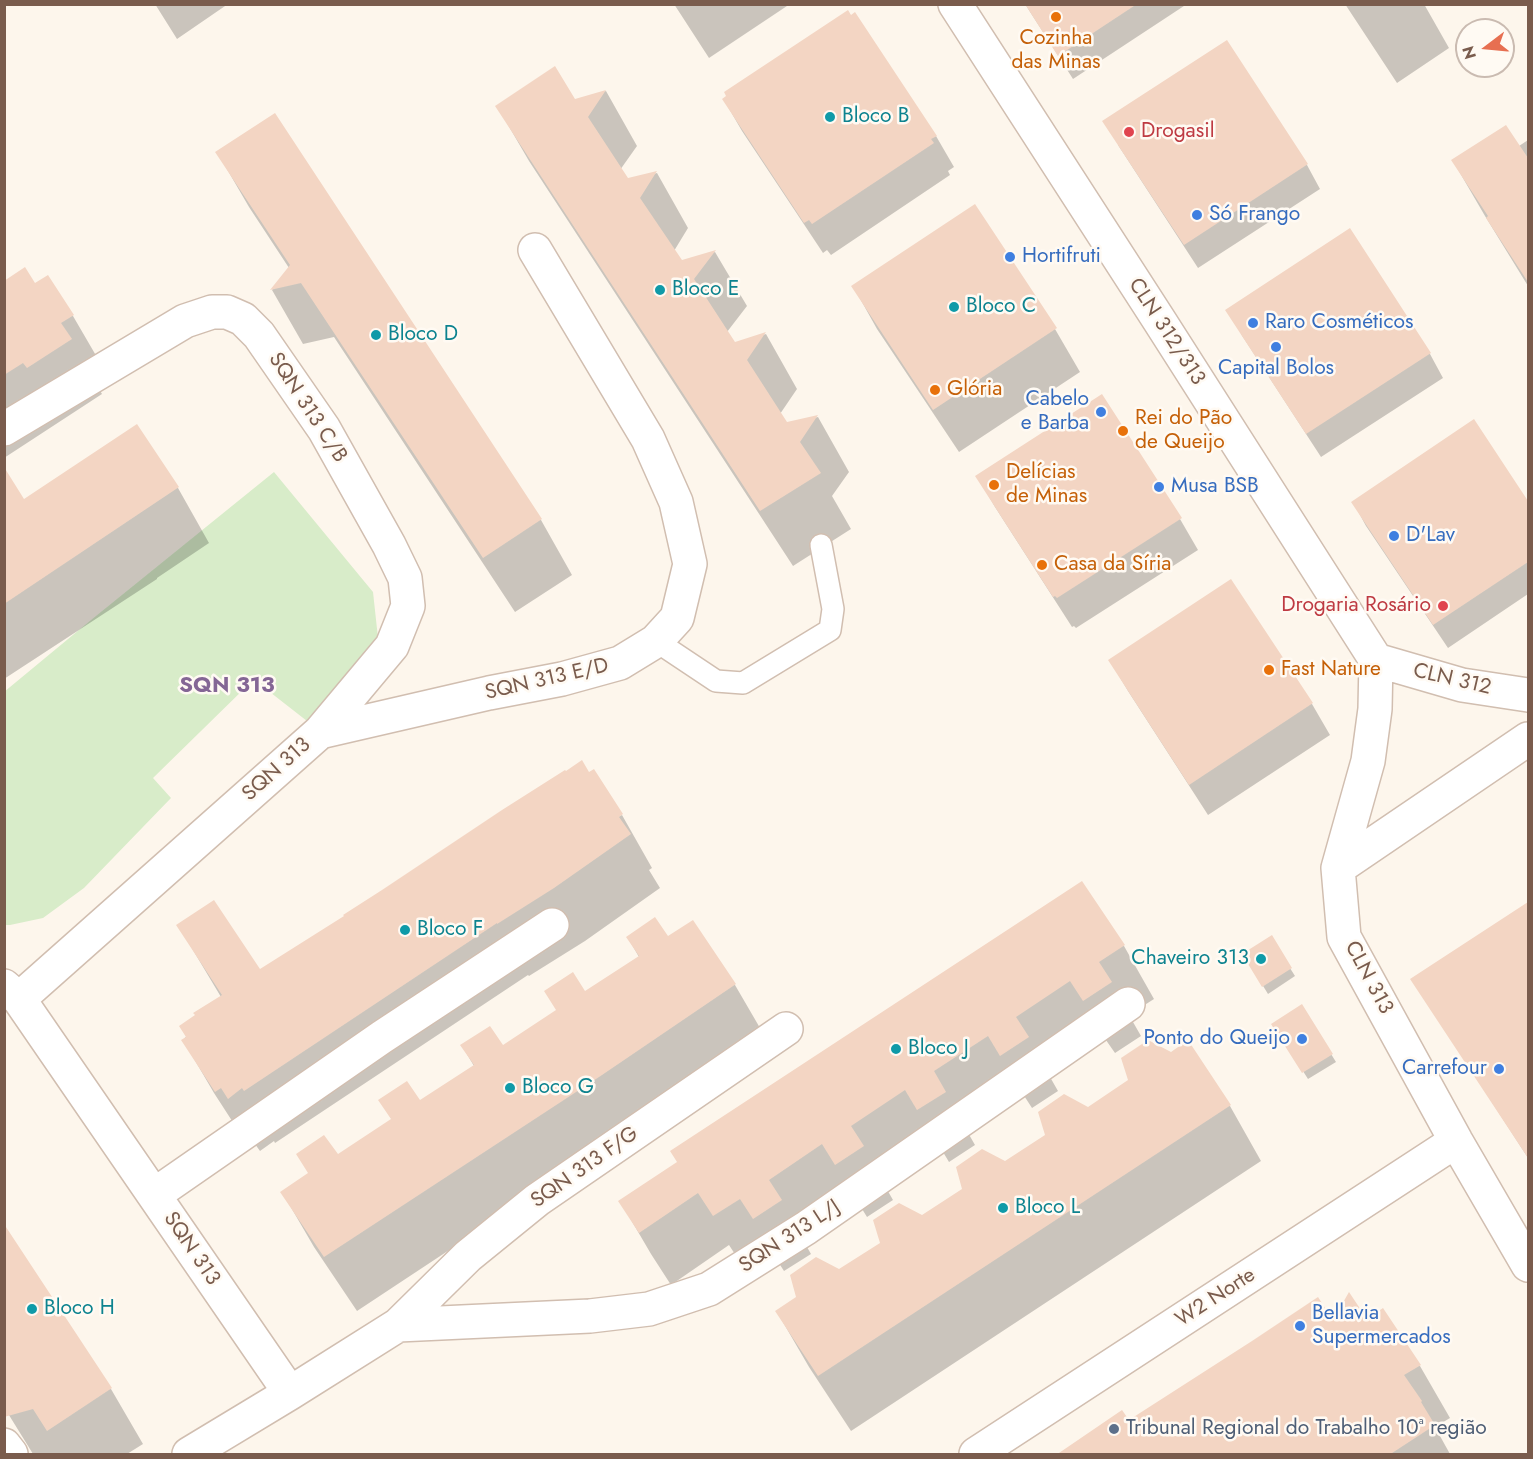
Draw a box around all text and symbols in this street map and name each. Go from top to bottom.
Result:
marker: Cozinha das Minas [1049,10,1063,24]
north arrow [1455,18,1515,78]
place label: Cozinha das Minas [1012,26,1100,76]
text: N [1456,43,1482,62]
place label: Bloco B [842,104,910,130]
marker: Bloco B [823,110,837,124]
place label: Drogasil [1141,119,1214,145]
marker: Drogasil [1122,125,1136,139]
place label: Só Frango [1209,202,1300,228]
marker: Só Frango [1190,208,1204,222]
place label: Hortifruti [1022,244,1101,270]
marker: Hortifruti [1003,250,1017,264]
street label: CLN 312/313 [1122,274,1210,390]
place label: Bloco E [672,277,739,303]
marker: Bloco E [653,283,667,297]
place label: Bloco C [966,294,1036,320]
marker: Bloco C [947,300,961,314]
place label: Raro Cosméticos [1265,310,1413,336]
marker: Raro Cosméticos [1246,316,1260,330]
place label: Bloco D [388,322,458,348]
marker: Bloco D [369,328,383,342]
marker: Capital Bolos [1269,340,1283,354]
street label: SQN 313 C/B [262,348,352,468]
place label: Capital Bolos [1218,356,1334,382]
place label: Glória [947,377,1002,403]
marker: Glória [928,383,942,397]
place label: Cabelo e Barba [1021,387,1089,437]
marker: Cabelo e Barba [1094,405,1108,419]
place label: Rei do Pão de Queijo [1135,406,1232,456]
marker: Rei do Pão de Queijo [1116,424,1130,438]
place label: Delícias de Minas [1006,460,1087,510]
place label: Musa BSB [1171,474,1259,500]
marker: Delícias de Minas [987,478,1001,492]
marker: Musa BSB [1152,480,1166,494]
place label: D'Lav [1406,523,1455,549]
marker: D'Lav [1387,529,1401,543]
place label: Casa da Síria [1054,552,1171,578]
marker: Casa da Síria [1035,558,1049,572]
place label: Drogaria Rosário [1281,593,1431,619]
marker: Drogaria Rosário [1436,599,1450,613]
street label: SQN 313 E/D [483,654,611,706]
place label: Fast Nature [1281,657,1381,683]
street label: CLN 312 [1411,659,1493,701]
marker: Fast Nature [1262,663,1276,677]
district label: SQN 313 [179,674,275,700]
street label: SQN 313 [238,733,316,807]
place label: Bloco F [417,917,483,943]
marker: Bloco F [398,923,412,937]
street label: CLN 313 [1338,937,1398,1019]
place label: Chaveiro 313 [1131,946,1249,972]
marker: Chaveiro 313 [1254,952,1268,966]
place label: Ponto do Queijo [1143,1026,1290,1052]
marker: Ponto do Queijo [1295,1032,1309,1046]
place label: Bloco J [908,1036,969,1062]
marker: Bloco J [889,1042,903,1056]
place label: Carrefour [1402,1056,1487,1082]
marker: Carrefour [1492,1062,1506,1076]
place label: Bloco G [522,1075,594,1101]
marker: Bloco G [503,1081,517,1095]
street label: SQN 313 F/G [527,1122,643,1214]
street label: SQN 313 L/J [735,1195,845,1279]
place label: Bloco L [1015,1195,1080,1221]
marker: Bloco L [996,1201,1010,1215]
street label: SQN 313 [157,1208,225,1290]
street label: W2 Norte [1171,1263,1261,1333]
place label: Bloco H [44,1296,115,1322]
place label: Bellavia Supermercados [1312,1301,1451,1351]
marker: Bloco H [25,1302,39,1316]
marker: Bellavia Supermercados [1293,1319,1307,1333]
place label: Tribunal Regional do Trabalho 10ª região [1126,1416,1487,1442]
marker: Tribunal Regional do Trabalho 10ª região [1107,1422,1121,1436]

